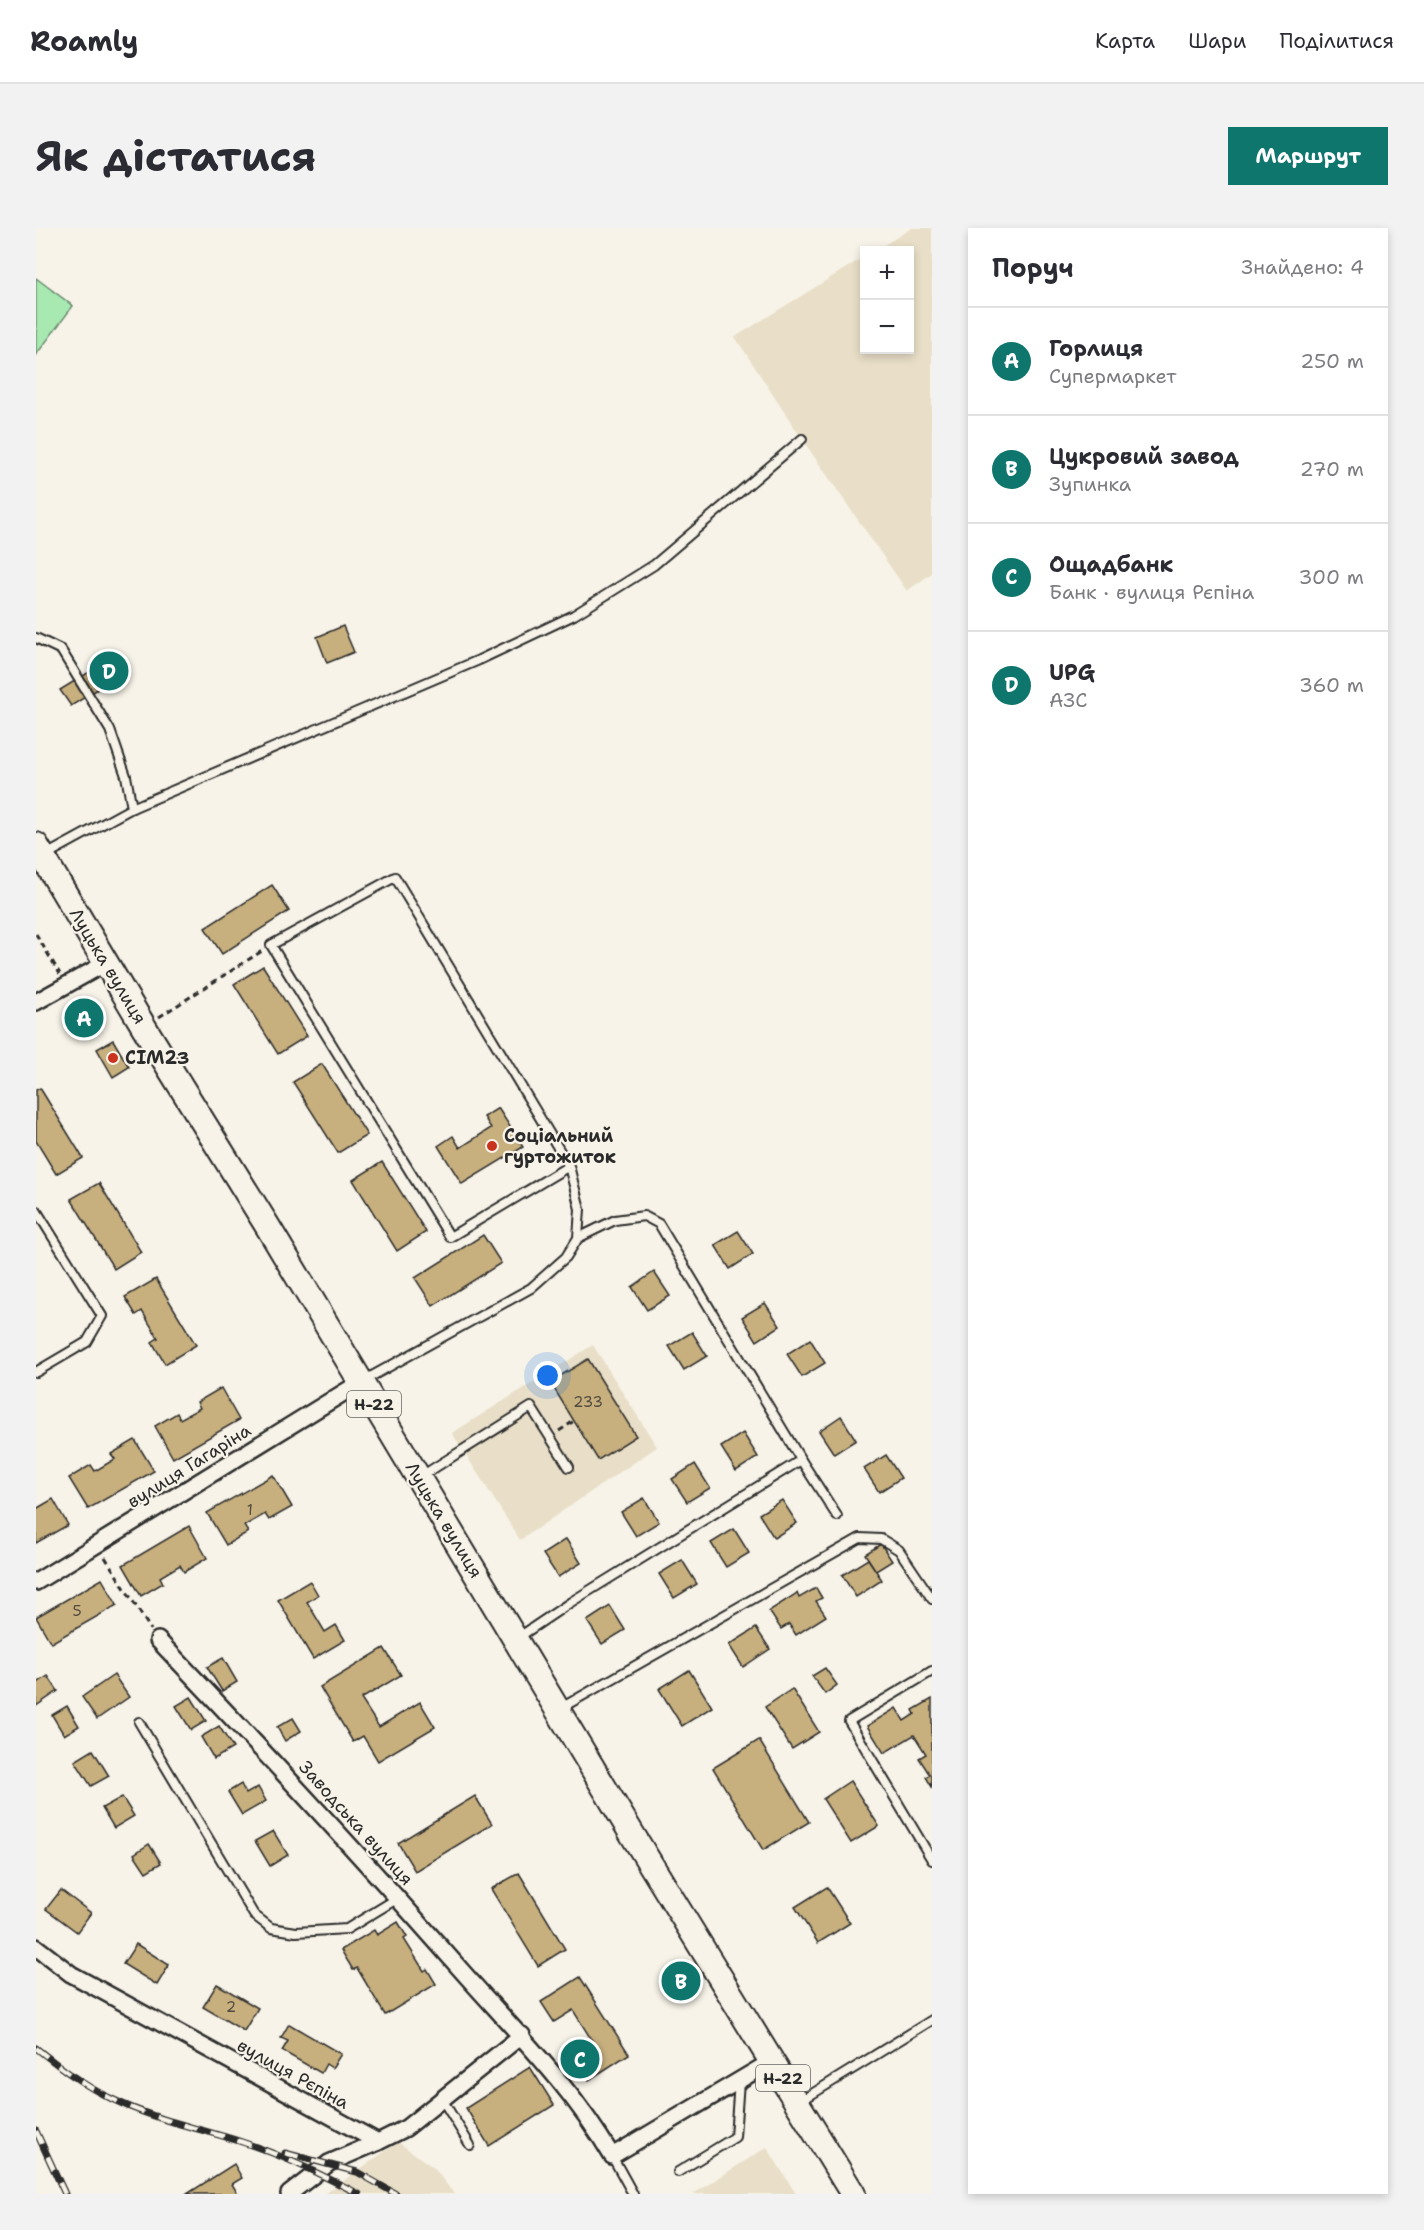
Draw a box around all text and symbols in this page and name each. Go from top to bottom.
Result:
text: Roamly [30,22,138,60]
text: Карта [1095,27,1155,55]
text: Шари [1188,27,1246,55]
text: Поділитися [1279,27,1394,55]
button: Маршрут [1228,127,1388,185]
text: Як дістатися [36,128,316,184]
map controls [860,246,914,354]
button: + [860,246,914,300]
text: Поруч [992,250,1074,285]
text: Знайдено: 4 [1241,254,1364,280]
button: − [860,300,914,354]
text: Горлиця [1049,334,1143,363]
text: A [1004,348,1019,374]
text: 250 m [1300,348,1364,374]
text: Супермаркет [1049,363,1176,389]
text: Цукровий завод [1049,442,1239,471]
text: B [1005,456,1018,482]
text: 270 m [1300,456,1364,482]
text: Зупинка [1049,471,1131,497]
text: Ощадбанк [1049,550,1173,579]
text: C [1005,564,1018,590]
text: 300 m [1298,564,1364,590]
text: Банк · вулиця Рєпіна [1049,579,1254,605]
pin: D [90,648,128,694]
text: UPG [1049,658,1095,687]
text: D [1004,672,1019,698]
text: 360 m [1299,672,1364,698]
text: АЗС [1049,687,1087,713]
street label: Луцька вулиця [64,903,152,1029]
pin: A [64,996,104,1040]
place label: СІМ23 [125,1046,189,1070]
marker: СІМ23 [106,1051,120,1065]
place label: Соціальний гуртожиток [504,1124,616,1169]
marker: Соціальний гуртожиток [485,1139,499,1153]
your location [533,1361,562,1390]
road number: Н-22 [347,1391,401,1417]
house number: 233 [573,1392,603,1412]
street label: вулиця Гагаріна [123,1418,255,1514]
street label: Луцька вулиця [400,1457,488,1583]
house number: 1 [247,1500,253,1520]
house number: 5 [72,1601,82,1621]
street label: Заводська вулиця [294,1756,418,1890]
pin: B [662,1958,700,2004]
house number: 2 [226,1997,236,2017]
street label: вулиця Рєпіна [233,2033,353,2115]
pin: C [560,2036,600,2082]
road number: Н-22 [756,2065,810,2091]

